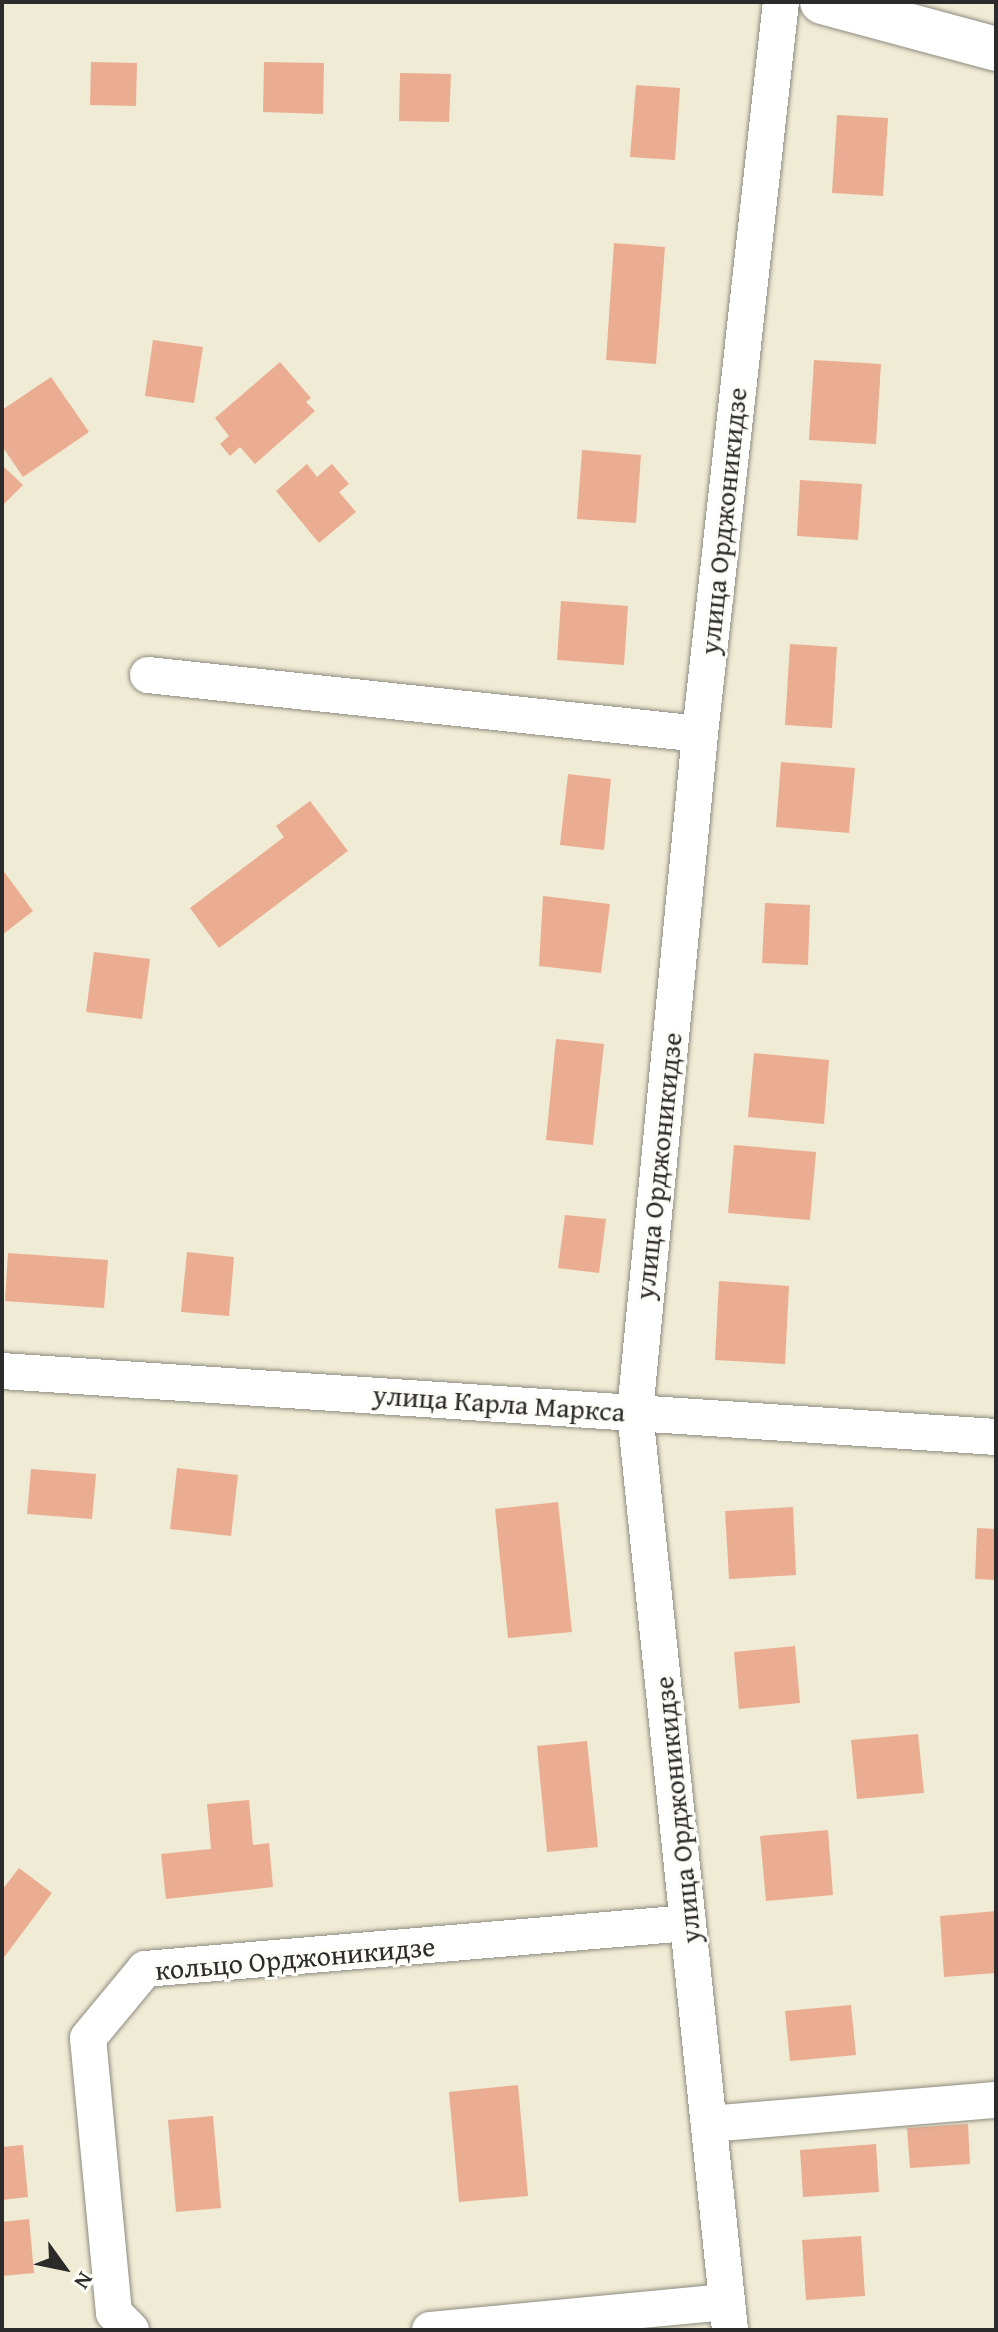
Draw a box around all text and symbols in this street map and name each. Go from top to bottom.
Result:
street label: улица Орджоникидзе [692,386,754,656]
street label: улица Орджоникидзе [627,1031,689,1301]
street label: улица Карла Маркса [372,1377,626,1429]
street label: улица Орджоникидзе [646,1675,708,1945]
street label: кольцо Орджоникидзе [154,1929,436,1987]
north arrow [24,2228,104,2308]
text: N [67,2266,102,2296]

